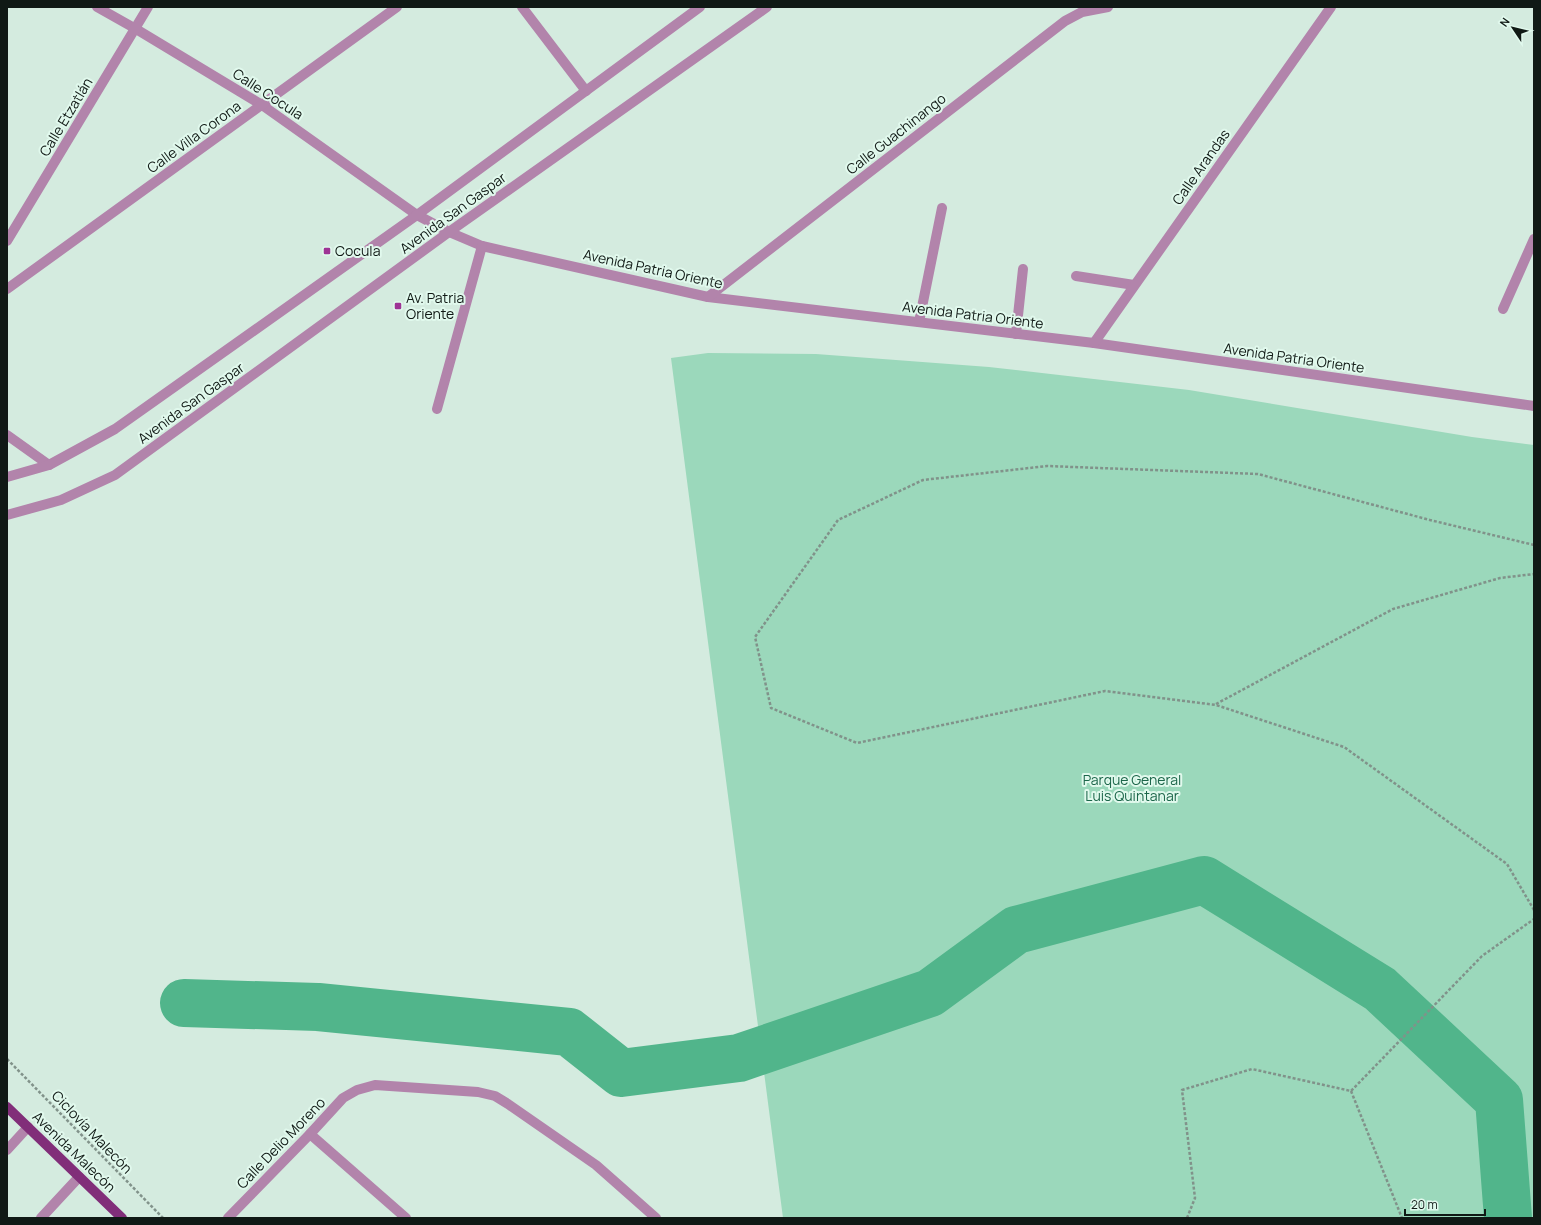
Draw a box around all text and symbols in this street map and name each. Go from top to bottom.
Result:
north arrow [1493,8,1533,48]
text: N [1496,14,1513,30]
street label: Calle Cocula [229,64,307,124]
street label: Calle Etzatlán [35,74,97,160]
street label: Calle Guachinango [842,89,949,179]
street label: Calle Villa Corona [143,96,244,177]
street label: Calle Arandas [1167,125,1234,208]
street label: Avenida San Gaspar [396,168,510,258]
place label: Cocula [335,241,380,260]
street label: Avenida Patria Oriente [582,244,725,293]
marker: Cocula [322,246,332,256]
place label: Av. Patria Oriente [406,288,464,323]
street label: Avenida Patria Oriente [901,296,1045,333]
marker: Av. Patria Oriente [393,301,403,311]
street label: Avenida Patria Oriente [1222,338,1366,377]
street label: Avenida San Gaspar [134,358,248,448]
park label: Parque General Luis Quintanar [1083,770,1181,805]
street label: Ciclovía Malecón [48,1086,137,1177]
street label: Calle Delio Moreno [232,1093,329,1192]
street label: Avenida Malecón [29,1107,120,1196]
scale bar [1405,1191,1485,1217]
text: 20 m [1411,1196,1438,1213]

